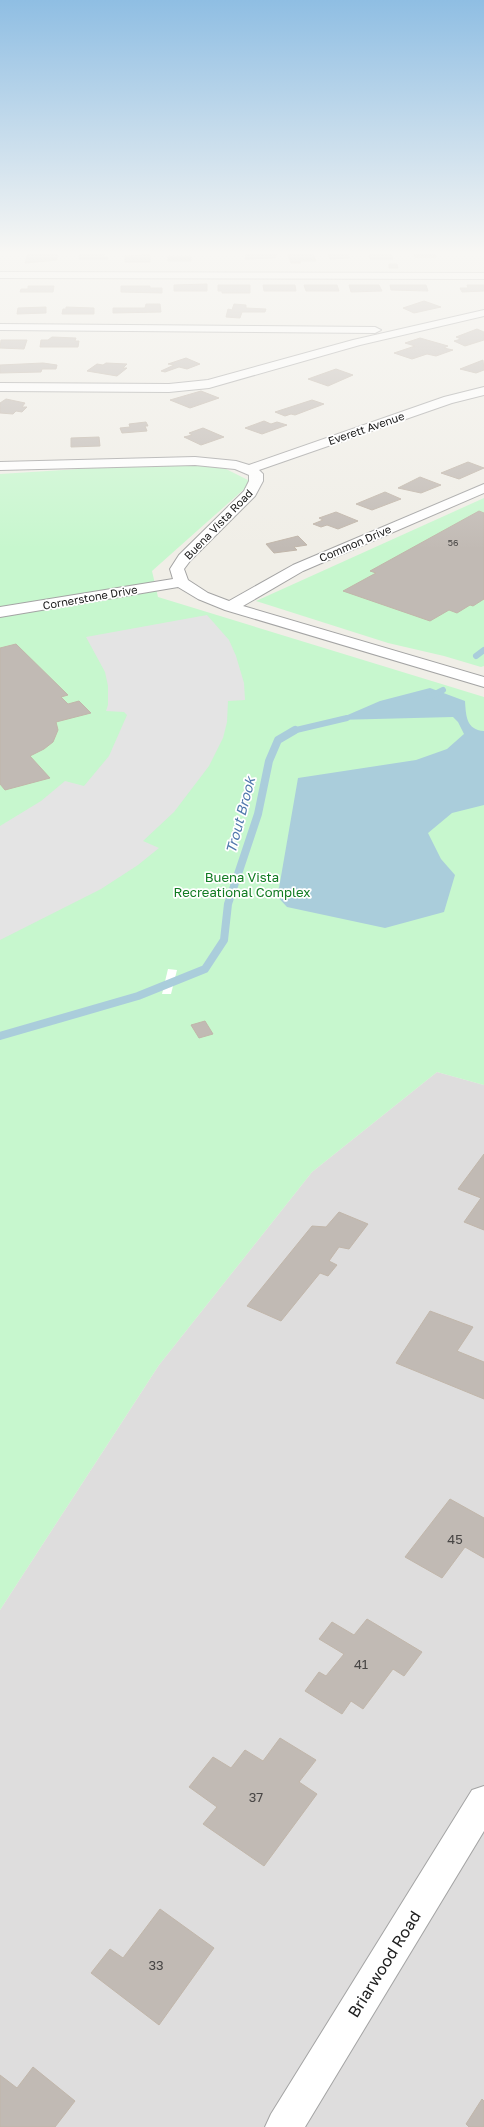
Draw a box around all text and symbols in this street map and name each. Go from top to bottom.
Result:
street label: Everett Avenue [326,409,406,447]
street label: Buena Vista Road [181,486,255,562]
street label: Common Drive [317,522,393,564]
house number: 56 [448,537,458,548]
street label: Cornerstone Drive [42,582,138,612]
water label: Trout Brook [222,773,259,855]
park label: Buena Vista Recreational Complex [174,869,310,900]
house number: 45 [447,1531,463,1547]
house number: 41 [354,1656,368,1672]
house number: 37 [249,1789,263,1805]
street label: Briarwood Road [343,1907,425,2021]
house number: 33 [148,1957,164,1973]

